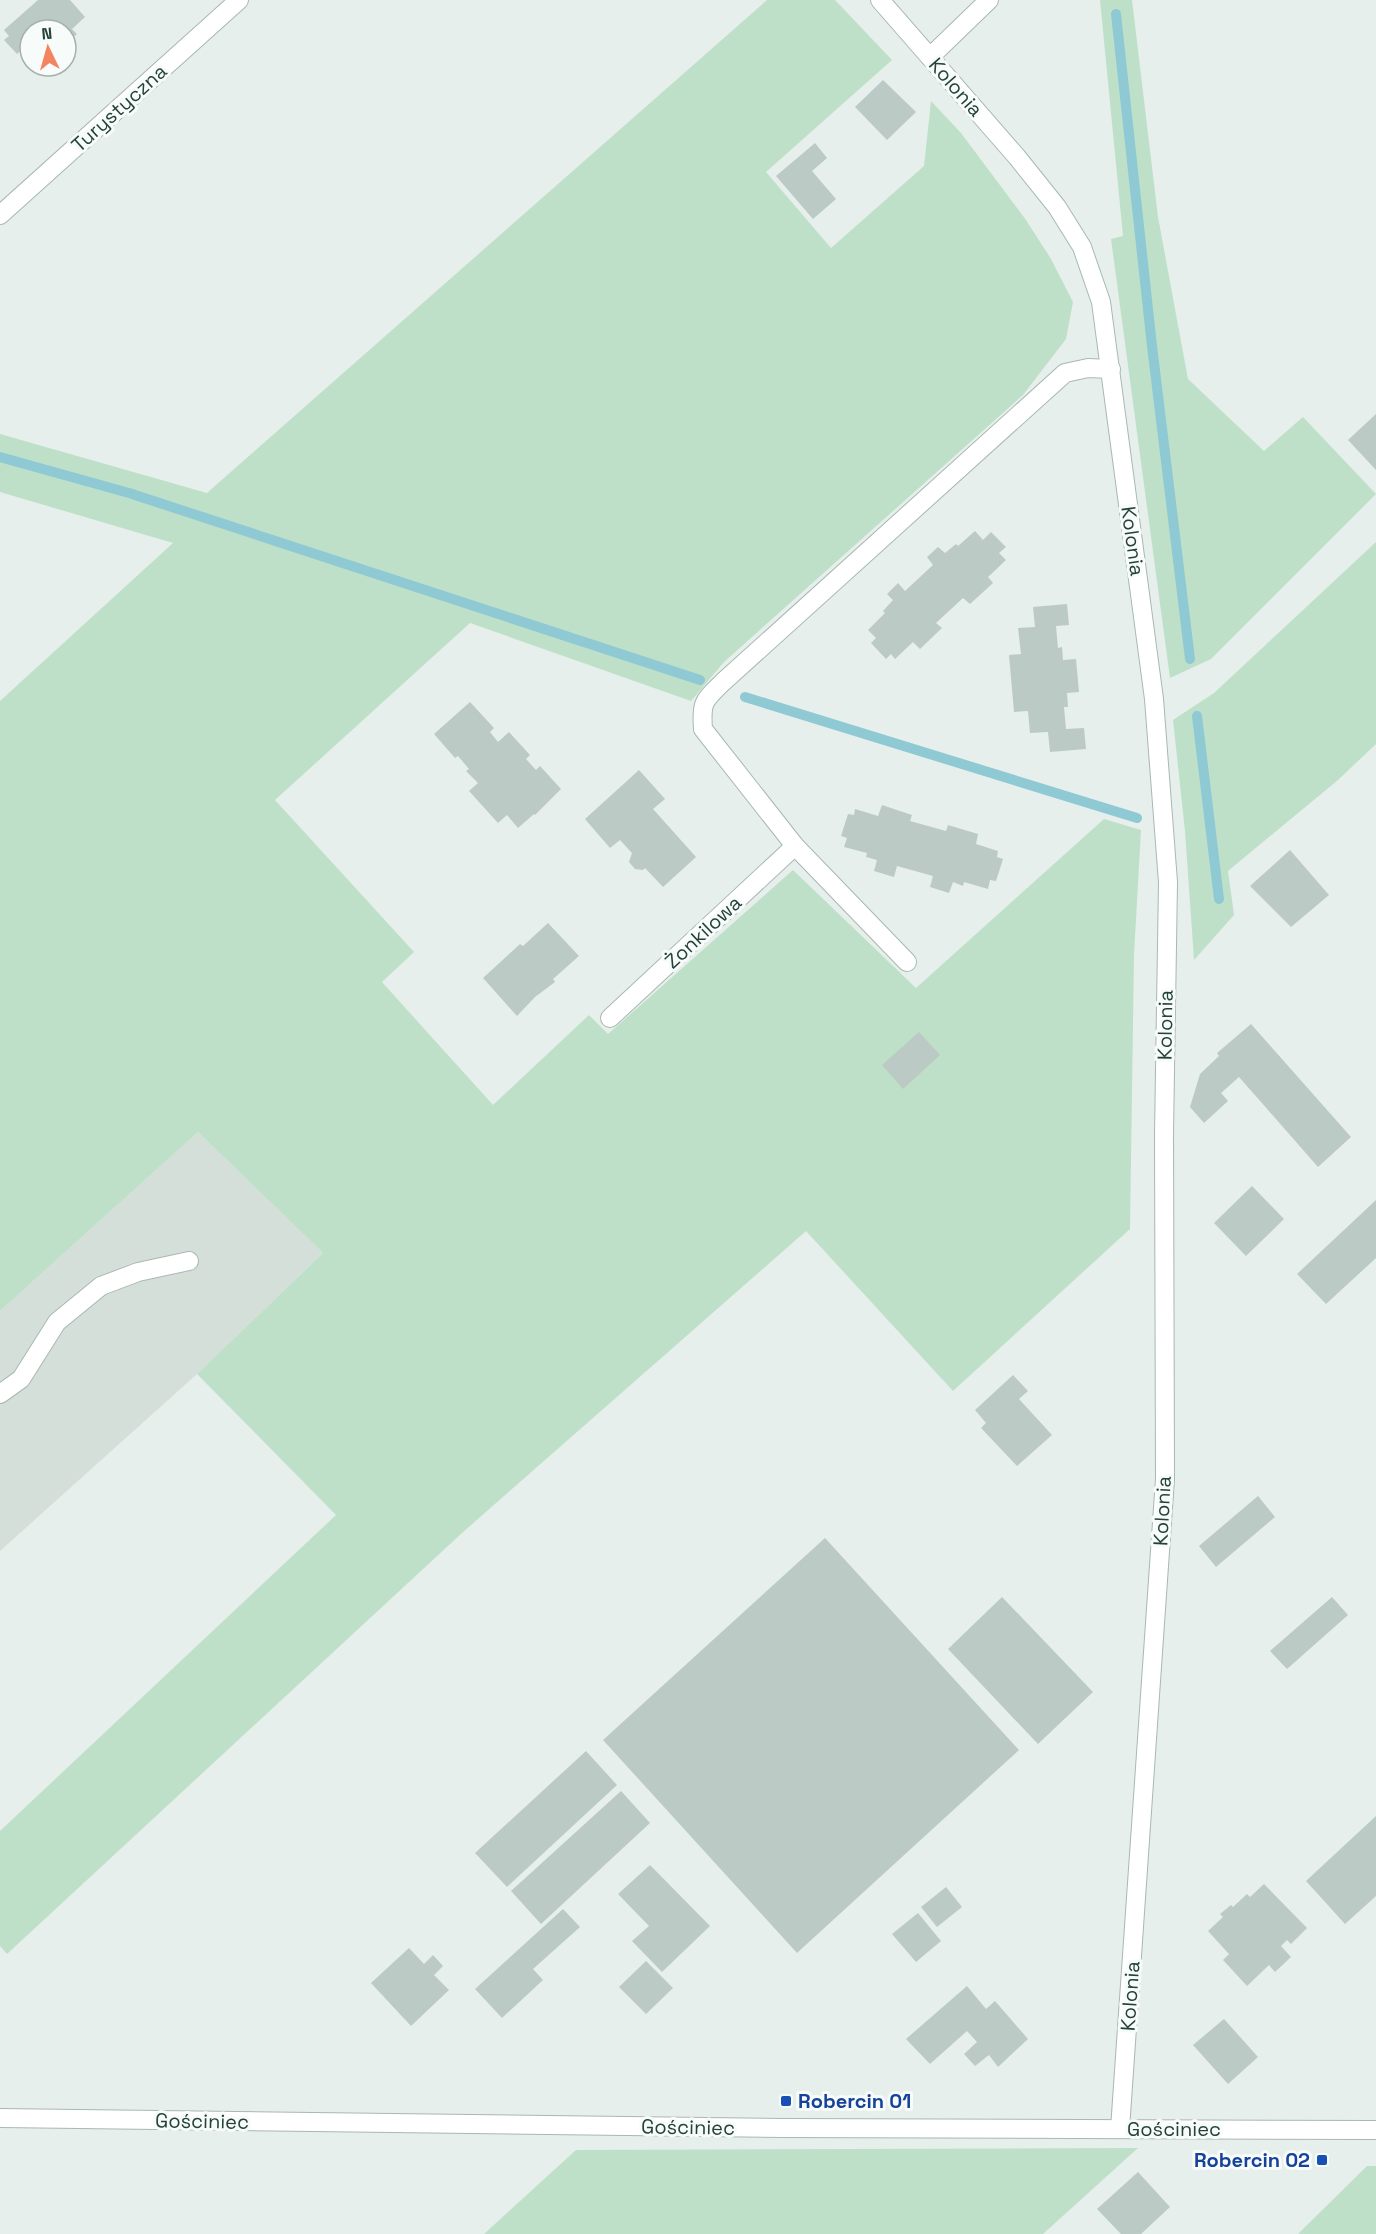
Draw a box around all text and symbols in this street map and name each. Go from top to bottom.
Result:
north arrow [18,18,78,78]
text: N [40,23,53,44]
street label: Kolonia [923,52,989,122]
street label: Turystyczna [66,58,172,158]
street label: Kolonia [1115,504,1151,578]
street label: Żonkilowa [659,890,747,974]
street label: Kolonia [1151,990,1179,1060]
street label: Kolonia [1147,1475,1177,1547]
street label: Kolonia [1115,1960,1145,2032]
place label: Robercin 01 [798,2088,911,2114]
marker: Robercin 01 [779,2094,793,2108]
street label: Gościniec [155,2107,249,2135]
street label: Gościniec [641,2113,735,2141]
street label: Gościniec [1127,2116,1221,2142]
place label: Robercin 02 [1194,2147,1310,2173]
marker: Robercin 02 [1315,2153,1329,2167]

